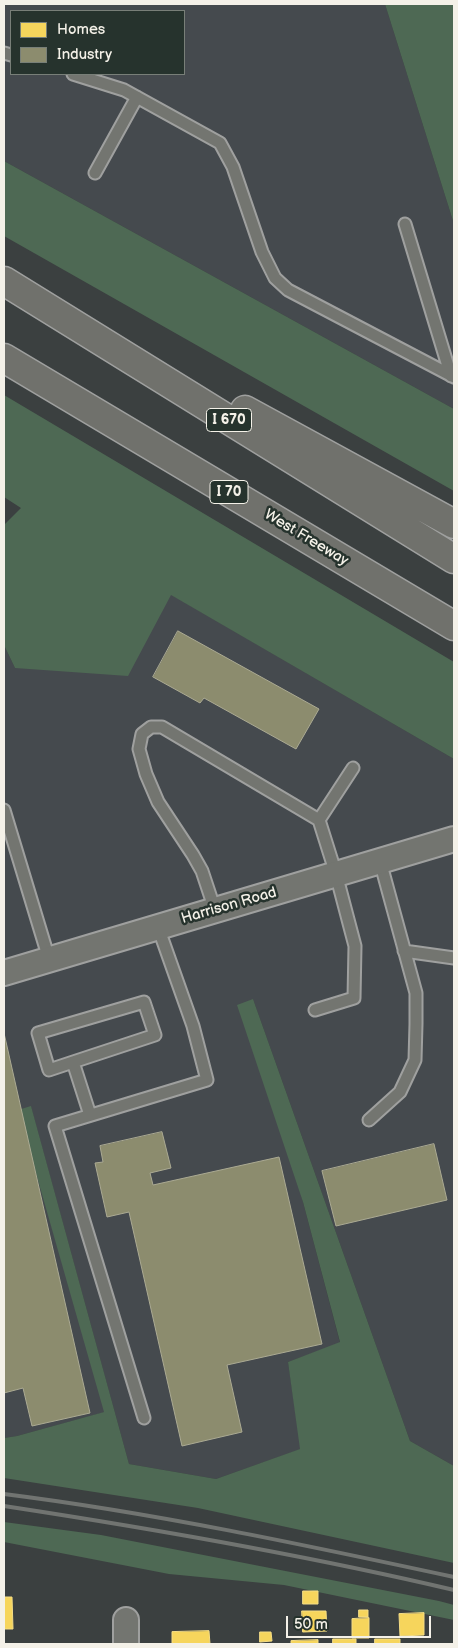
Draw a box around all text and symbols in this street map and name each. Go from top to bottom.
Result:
legend [10,10,185,75]
text: Homes [57,20,105,39]
text: Industry [57,45,112,64]
road number: I 670 [206,408,252,432]
road number: I 70 [210,481,248,504]
street label: West Freeway [261,506,351,570]
street label: Harrison Road [179,884,279,928]
scale bar [288,1606,433,1638]
text: 50 m [294,1615,328,1634]

